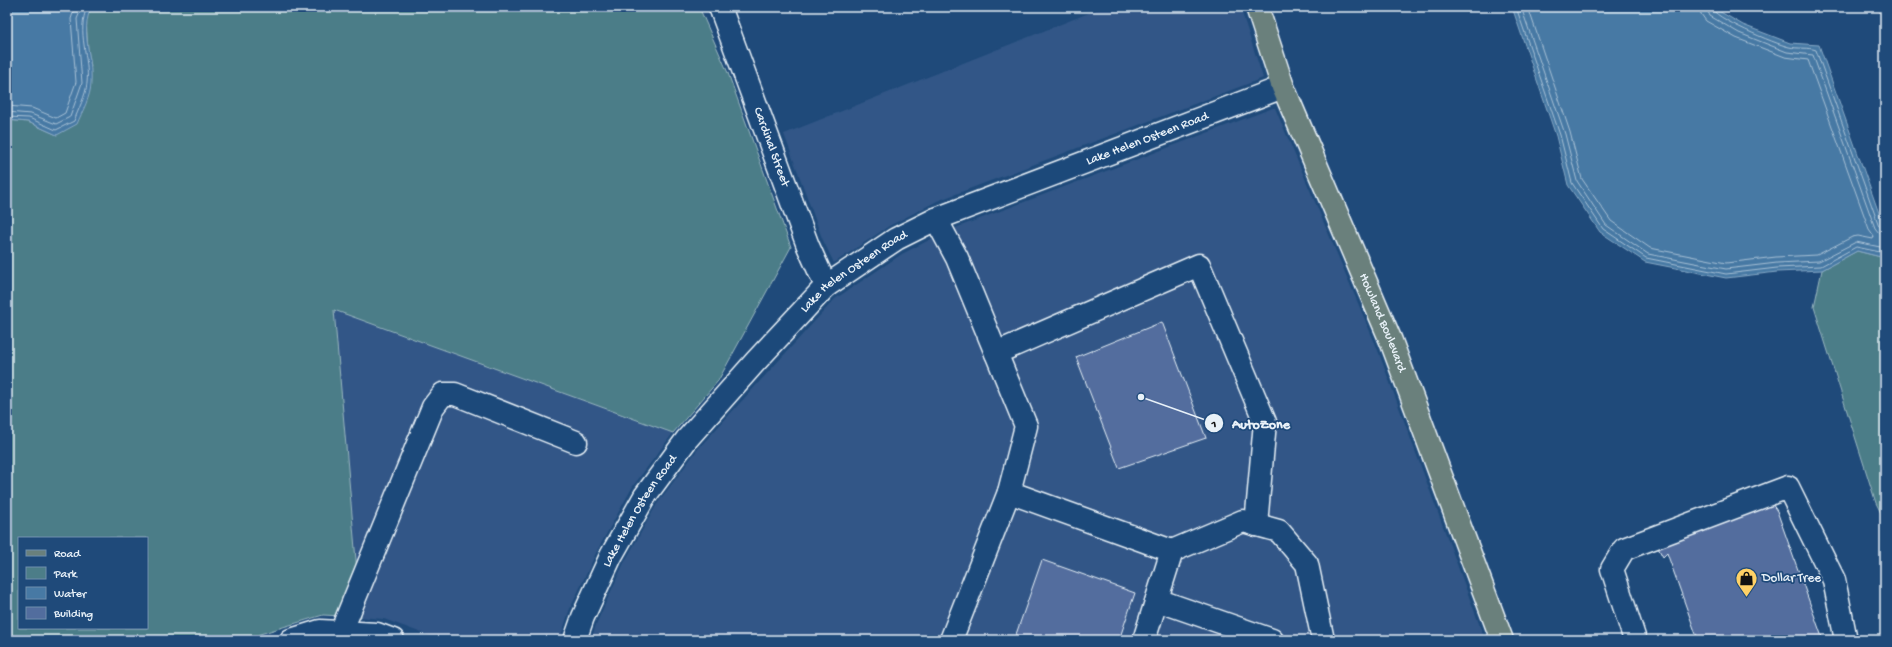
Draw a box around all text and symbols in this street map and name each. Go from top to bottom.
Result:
street label: Cardinal Street [750,105,794,190]
street label: Lake Helen Osteen Road [1084,108,1212,169]
street label: Lake Helen Osteen Road [797,227,911,316]
street label: Howland Boulevard [1356,271,1410,376]
callout: AutoZone [1204,410,1298,436]
text: AutoZone [1231,417,1291,434]
text: 1 [1211,418,1217,432]
street label: Lake Helen Osteen Road [599,451,681,569]
legend [18,537,148,629]
text: Road [54,548,81,562]
shop icon: Dollar Tree [1733,565,1759,598]
text: Park [53,568,79,582]
place label: Dollar Tree [1761,571,1821,586]
text: Water [54,588,88,602]
text: Building [53,608,93,622]

